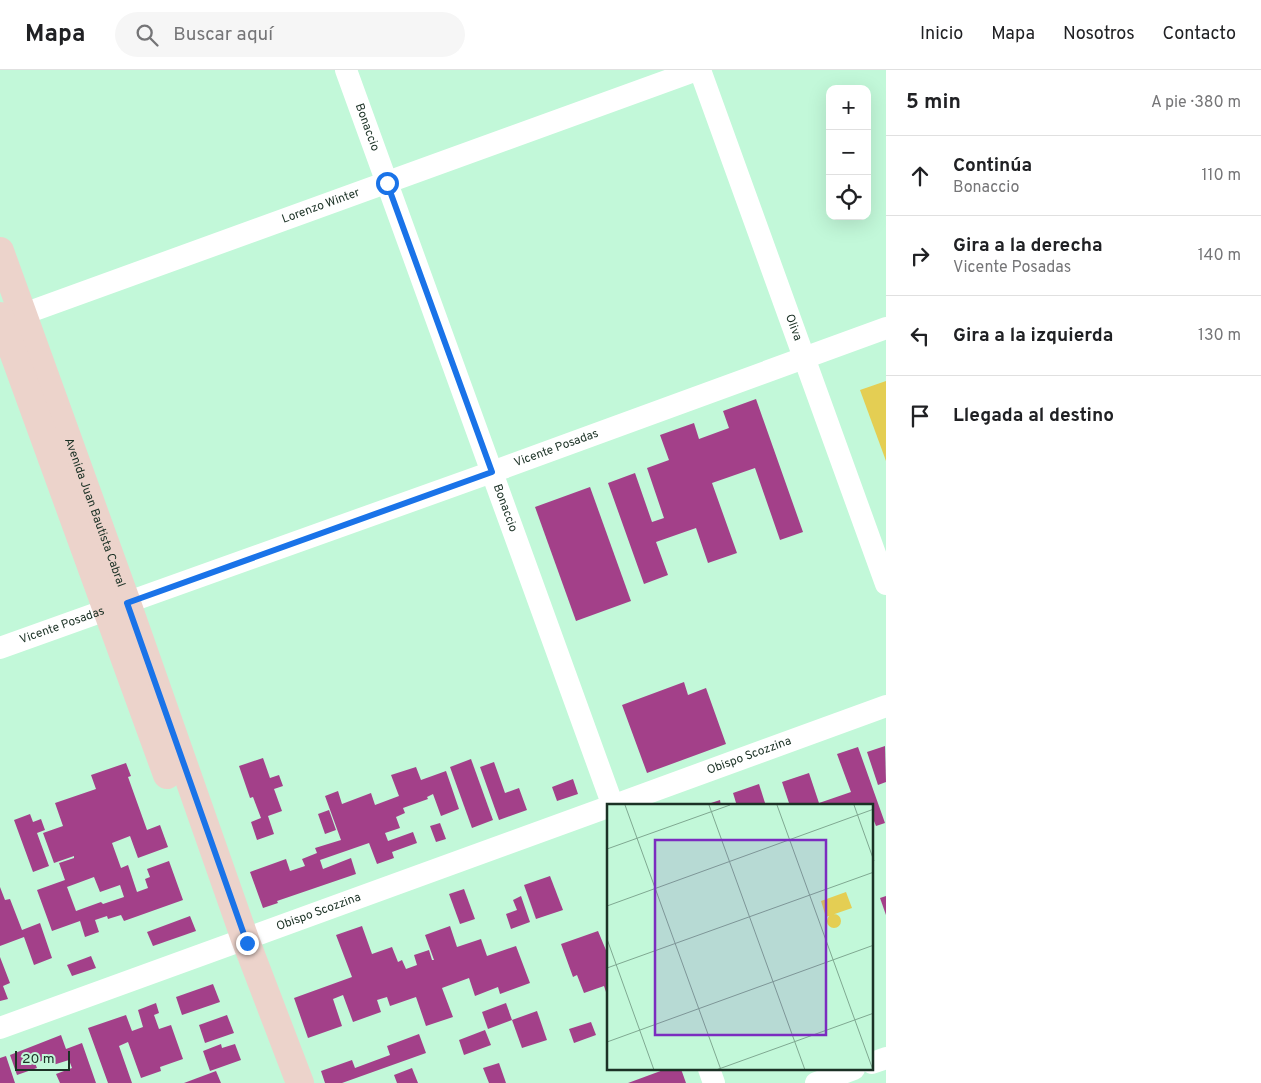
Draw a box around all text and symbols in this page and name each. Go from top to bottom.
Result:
search box [115,12,465,57]
text: Mapa [25,20,85,50]
icon: search [133,21,161,49]
text: Buscar aquí [173,23,273,47]
text: Inicio [920,23,963,46]
text: Mapa [991,23,1035,46]
text: Nosotros [1063,23,1135,46]
text: Contacto [1163,23,1236,46]
map controls [826,85,871,220]
button: + [826,85,871,130]
text: 5 min [906,89,961,116]
text: A pie · 380 m [1151,93,1241,113]
street label: Bonaccio [351,101,383,154]
button: − [826,130,871,175]
text: Continúa [953,154,1032,178]
icon: ahead [906,162,934,190]
text: 110 m [1201,166,1241,186]
route start [376,172,399,195]
button: locate [826,175,871,220]
text: Bonaccio [953,178,1019,198]
street label: Lorenzo Winter [280,185,362,228]
text: Gira a la derecha [953,234,1103,258]
icon: right [906,242,934,270]
text: 140 m [1198,246,1241,266]
text: Vicente Posadas [953,258,1071,278]
street label: Oliva [781,312,805,343]
icon: left [906,322,934,350]
text: Gira a la izquierda [953,324,1113,348]
text: 130 m [1198,326,1241,346]
icon: arrive [906,402,934,430]
text: Llegada al destino [953,404,1114,428]
street label: Vicente Posadas [512,426,601,471]
street label: Avenida Juan Bautista Cabral [60,436,129,589]
street label: Bonaccio [489,482,521,535]
street label: Vicente Posadas [18,603,107,648]
street label: Obispo Scozzina [705,733,794,779]
inset map [607,804,874,1070]
street label: Obispo Scozzina [274,890,363,935]
route end [236,932,259,955]
scale bar [15,1048,70,1071]
text: 20 m [22,1051,55,1068]

